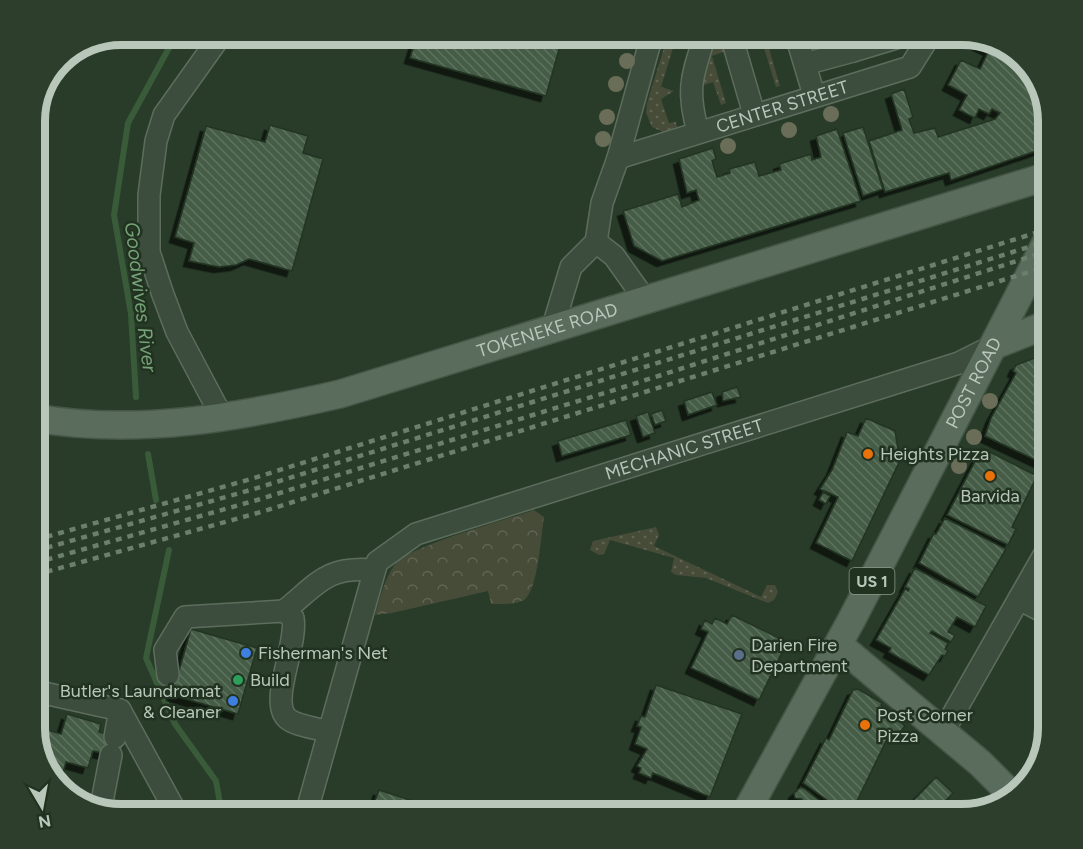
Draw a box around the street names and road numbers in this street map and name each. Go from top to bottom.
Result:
street label: CENTER STREET [713,76,851,138]
street label: TOKENEKE ROAD [474,298,620,362]
street label: POST ROAD [941,334,1006,432]
street label: MECHANIC STREET [602,414,766,485]
road number: US 1 [850,568,894,594]

